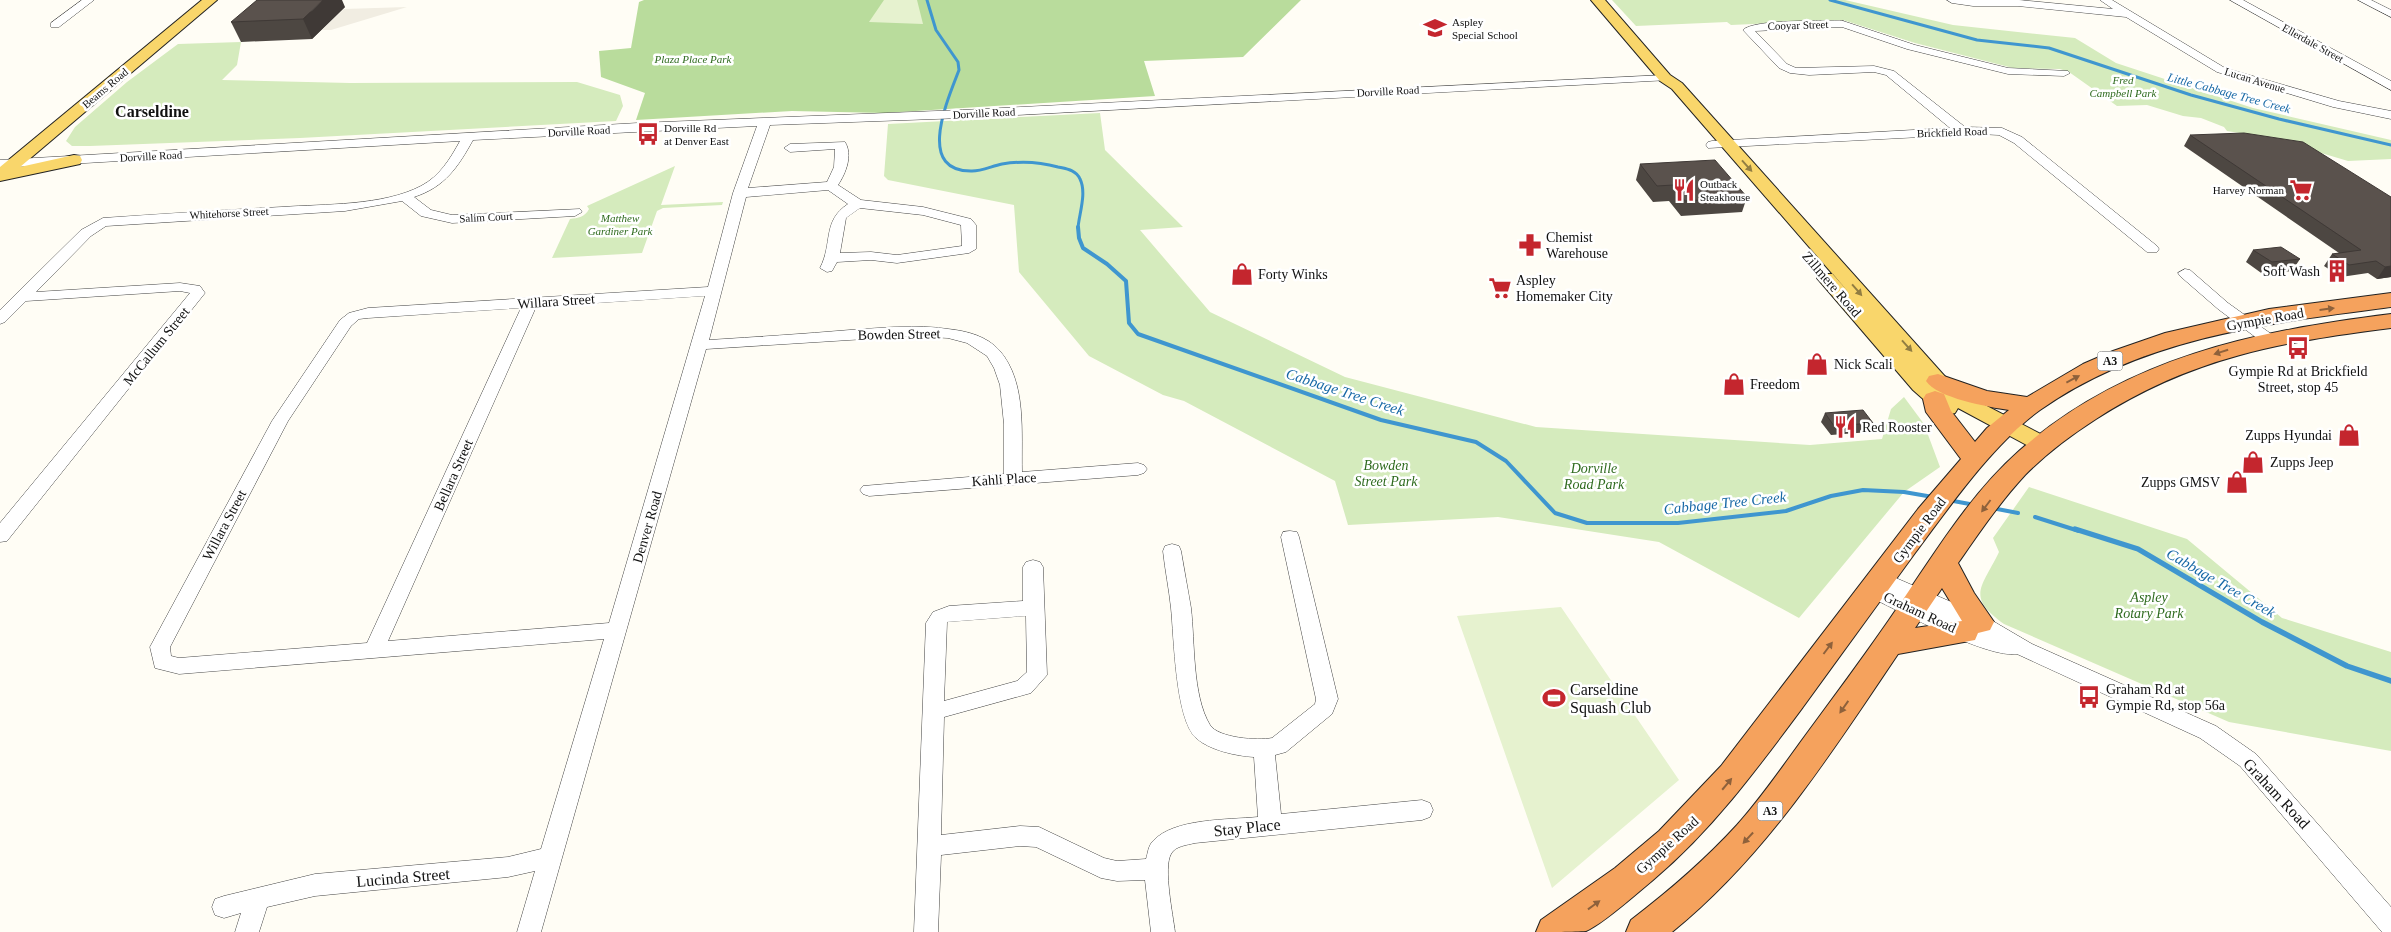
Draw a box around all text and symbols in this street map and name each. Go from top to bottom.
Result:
school or university icon: Aspley Special School [1422,15,1448,41]
place label: Aspley Special School [1452,16,1518,41]
street label: Cooyar Street [1767,18,1829,32]
street label: Ellerdale Street [2280,21,2346,65]
park label: Plaza Place Park [654,53,733,65]
street label: Beams Road [80,65,131,111]
street label: Lucan Avenue [2223,65,2287,95]
water label: Little Cabbage Tree Creek [2165,70,2293,116]
park label: Fred Campbell Park [2090,74,2158,99]
street label: Dorville Road [1356,83,1420,99]
district label: Carseldine [115,103,189,120]
street label: Dorville Road [952,105,1016,121]
bus stop icon: Dorville Rd at Denver East [635,121,661,147]
place label: Dorville Rd at Denver East [664,122,729,147]
street label: Dorville Road [547,123,611,139]
street label: Brickfield Road [1917,125,1988,139]
street label: Dorville Road [119,148,183,164]
one-way arrow [1742,159,1753,172]
restaurant icon: Outback Steakhouse [1671,177,1697,203]
supermarket icon: Harvey Norman [2288,177,2314,203]
place label: Outback Steakhouse [1700,178,1750,203]
place label: Harvey Norman [2213,184,2284,196]
street label: Whitehorse Street [189,205,269,221]
street label: Salim Court [459,210,513,224]
park label: Matthew Gardiner Park [588,212,653,237]
place label: Chemist Warehouse [1546,230,1608,261]
pharmacy icon: Chemist Warehouse [1517,232,1543,258]
street label: Zillmere Road [1799,249,1864,320]
building icon: Soft Wash [2324,258,2350,284]
shop icon: Forty Winks [1229,261,1255,287]
place label: Soft Wash [2263,264,2320,279]
place label: Forty Winks [1258,267,1328,282]
place label: Aspley Homemaker City [1516,273,1613,304]
supermarket icon: Aspley Homemaker City [1487,275,1513,301]
one-way arrow [1851,283,1863,295]
street label: Willara Street [517,291,595,312]
street label: McCallum Street [120,304,193,388]
one-way arrow [2320,304,2336,312]
street label: Gympie Road [2225,305,2305,334]
street label: Bowden Street [857,326,941,343]
bus stop icon: Gympie Rd at Brickfield Street, stop 45 [2285,335,2311,361]
one-way arrow [1901,339,1912,352]
one-way arrow [2213,349,2228,357]
shop icon: Nick Scali [1804,351,1830,377]
road number: A3 [2098,352,2122,371]
place label: Nick Scali [1834,357,1893,372]
place label: Gympie Rd at Brickfield Street, stop 45 [2229,364,2367,395]
water label: Cabbage Tree Creek [1284,365,1406,419]
shop icon: Freedom [1721,371,1747,397]
one-way arrow [2066,375,2080,384]
place label: Freedom [1750,377,1800,392]
restaurant icon: Red Rooster [1832,414,1858,440]
place label: Red Rooster [1862,420,1932,435]
shop icon: Zupps Hyundai [2336,422,2362,448]
place label: Zupps Hyundai [2245,428,2332,443]
street label: Bellara Street [431,437,476,513]
shop icon: Zupps Jeep [2240,449,2266,475]
place label: Zupps Jeep [2270,455,2333,470]
park label: Bowden Street Park [1355,458,1418,489]
park label: Dorville Road Park [1563,461,1625,492]
shop icon: Zupps GMSV [2224,469,2250,495]
street label: Kahli Place [971,470,1037,489]
place label: Zupps GMSV [2141,475,2220,490]
street label: Willara Street [200,487,249,563]
street label: Denver Road [630,489,665,565]
water label: Cabbage Tree Creek [1663,489,1787,517]
street label: Gympie Road [1890,495,1949,566]
one-way arrow [1981,499,1992,512]
water label: Cabbage Tree Creek [2164,545,2279,621]
street label: Graham Road [1881,589,1958,636]
park label: Aspley Rotary Park [2114,590,2184,621]
one-way arrow [1823,642,1834,655]
place label: Carseldine Squash Club [1570,681,1651,717]
place label: Graham Rd at Gympie Rd, stop 56a [2106,682,2226,713]
bus stop icon: Graham Rd at Gympie Rd, stop 56a [2076,684,2102,710]
sports icon: Carseldine Squash Club [1541,685,1567,711]
one-way arrow [1839,700,1849,713]
street label: Graham Road [2240,755,2313,832]
one-way arrow [1721,778,1732,791]
road number: A3 [1758,801,1782,820]
street label: Gympie Road [1633,814,1701,877]
street label: Stay Place [1213,816,1281,840]
one-way arrow [1742,831,1754,843]
street label: Lucinda Street [356,865,451,890]
one-way arrow [1587,900,1601,910]

